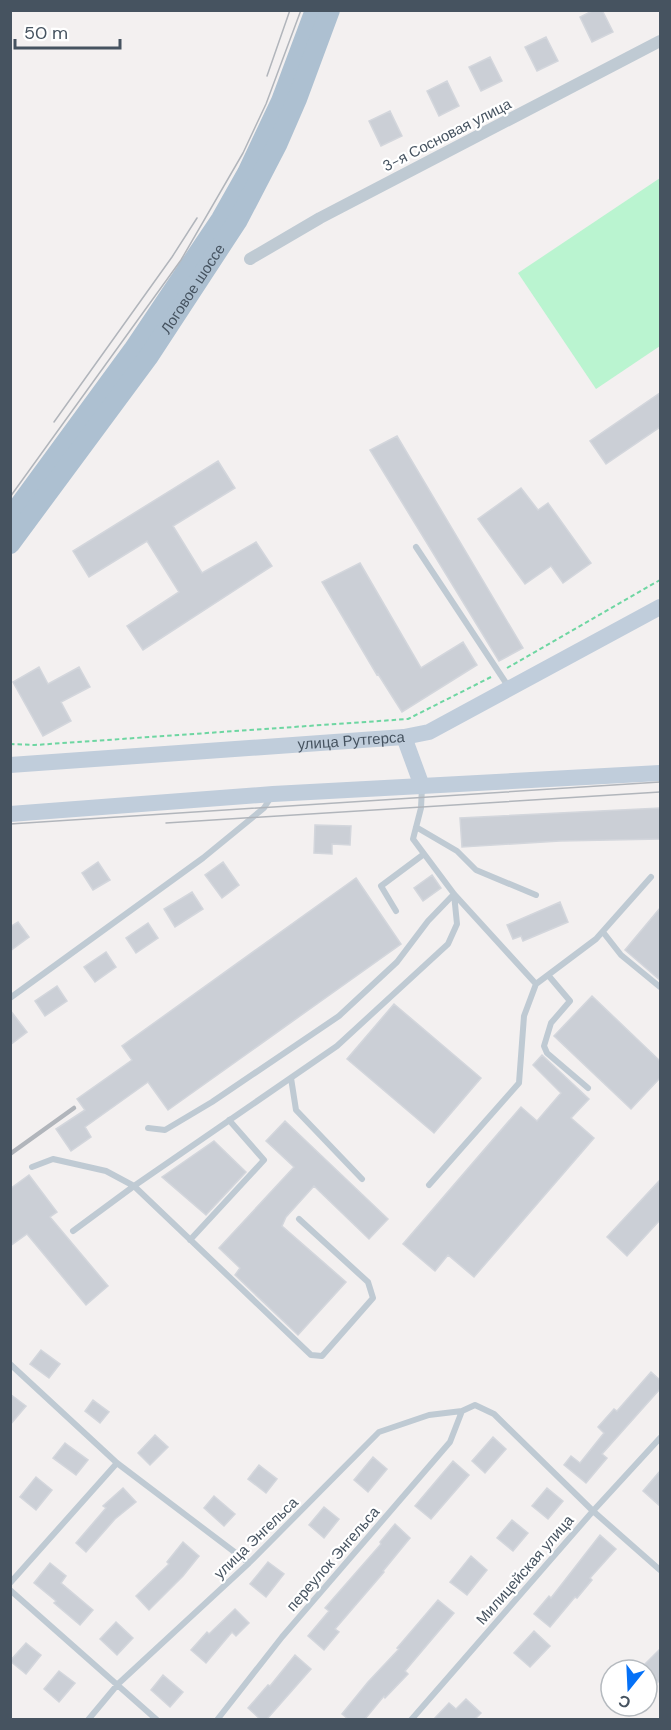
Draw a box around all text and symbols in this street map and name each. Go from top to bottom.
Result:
scale bar [15,12,120,50]
text: 50 m [24,21,68,45]
street label: 3-я Сосновая улица [379,94,515,176]
street label: Логовое шоссе [156,240,230,338]
street label: улица Рутгерса [297,727,406,755]
street label: улица Энгельса [210,1492,303,1583]
street label: переулок Энгельса [282,1502,384,1616]
street label: Милицейская улица [472,1510,579,1629]
north arrow [599,1658,659,1718]
text: С [615,1690,633,1714]

